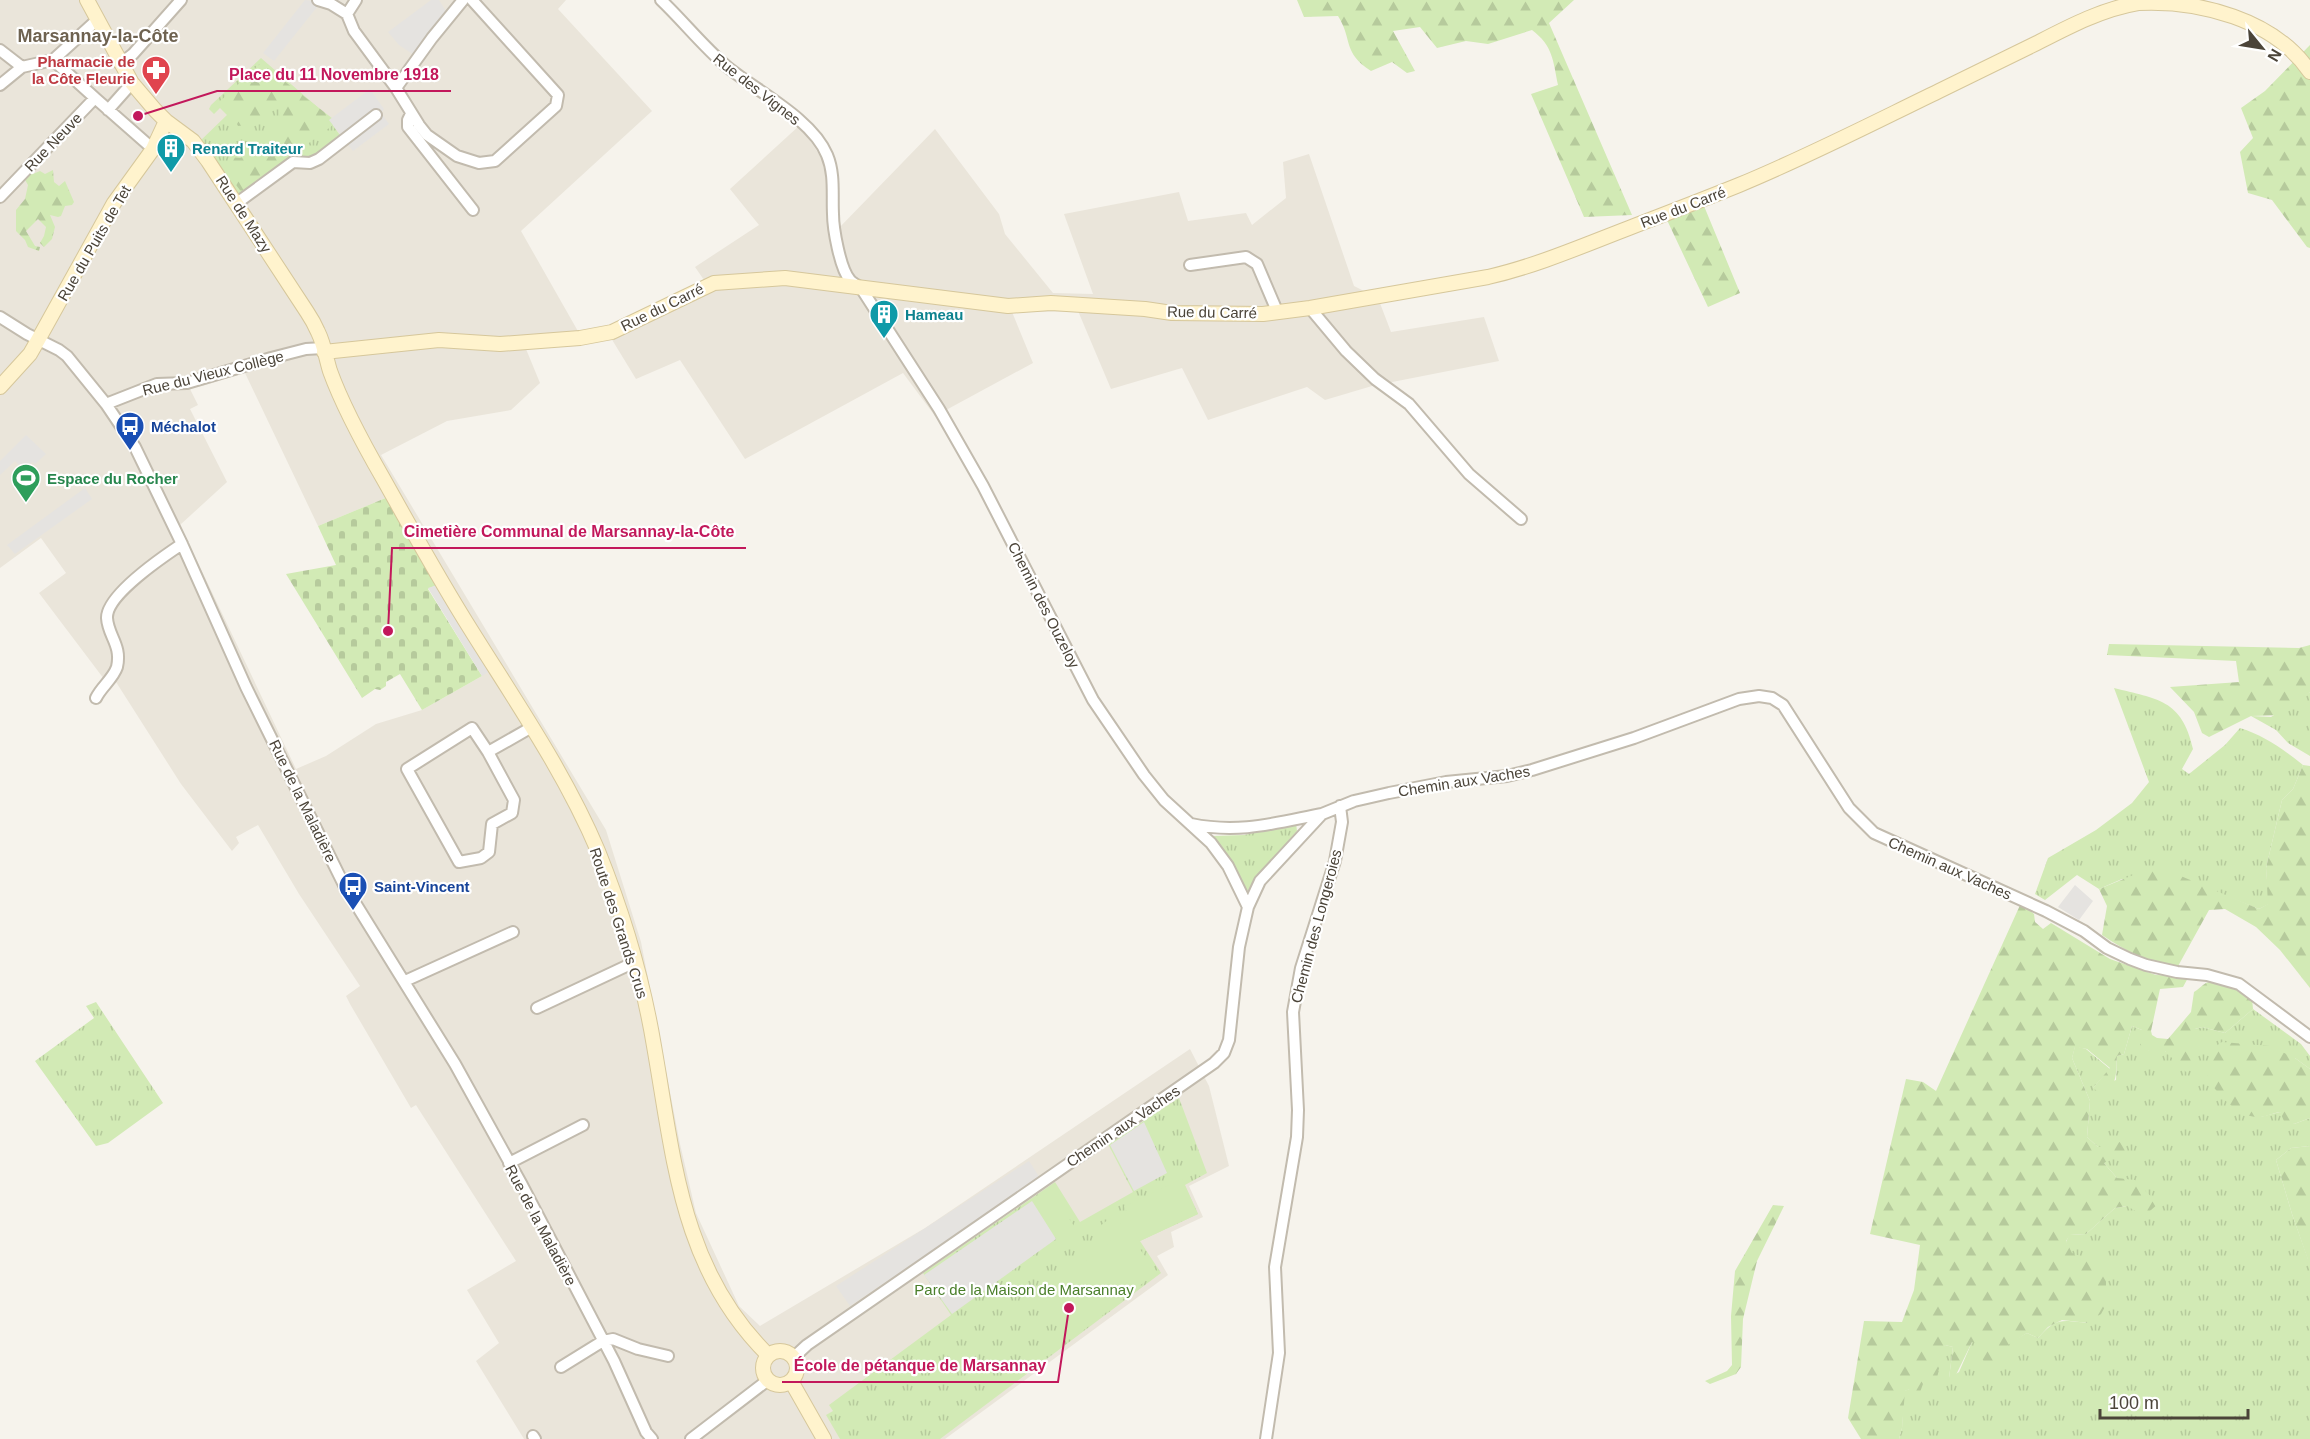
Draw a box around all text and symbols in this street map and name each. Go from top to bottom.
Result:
north arrow [2232,18,2292,78]
district label: Marsannay-la-Côte [17,26,179,46]
text: N [2264,46,2285,65]
street label: Rue des Vignes [710,50,804,128]
place label: Pharmacie de la Côte Fleurie [32,53,135,87]
pharmacy icon: Pharmacie de la Côte Fleurie [140,54,172,96]
callout: Place du 11 Novembre 1918 [217,57,451,91]
text: Place du 11 Novembre 1918 [229,66,439,83]
street label: Rue Neuve [21,109,85,175]
building icon: Renard Traiteur [155,132,187,174]
place label: Renard Traiteur [192,140,303,157]
street label: Rue de Mazy [213,172,275,256]
street label: Rue du Puits de Tet [54,181,134,304]
street label: Rue du Carré [1638,183,1728,231]
street label: Rue du Carré [618,280,706,334]
building icon: Hameau [868,298,900,340]
street label: Rue du Carré [1167,303,1257,321]
place label: Hameau [905,306,963,323]
street label: Rue du Vieux Collège [141,347,285,399]
bus stop icon: Méchalot [114,410,146,452]
place label: Méchalot [151,418,216,435]
sports icon: Espace du Rocher [10,462,42,504]
place label: Espace du Rocher [47,470,178,487]
callout: Cimetière Communal de Marsannay-la-Côte [392,514,746,548]
text: Cimetière Communal de Marsannay-la-Côte [404,523,734,540]
street label: Chemin des Ouzeloy [1005,539,1083,671]
street label: Rue de la Maladière [266,737,340,865]
street label: Chemin aux Vaches [1397,762,1531,800]
street label: Chemin aux Vaches [1886,833,2014,903]
street label: Route des Grands Crus [587,845,651,1001]
street label: Chemin des Longeroies [1287,847,1345,1005]
bus stop icon: Saint-Vincent [337,870,369,912]
place label: Saint-Vincent [374,878,470,895]
street label: Chemin aux Vaches [1063,1082,1183,1170]
street label: Rue de la Maladière [502,1162,580,1288]
park label: Parc de la Maison de Marsannay [914,1281,1134,1298]
callout: École de pétanque de Marsannay [782,1348,1058,1382]
text: École de pétanque de Marsannay [794,1356,1046,1374]
scale bar [2100,1382,2248,1420]
text: 100 m [2109,1393,2159,1413]

